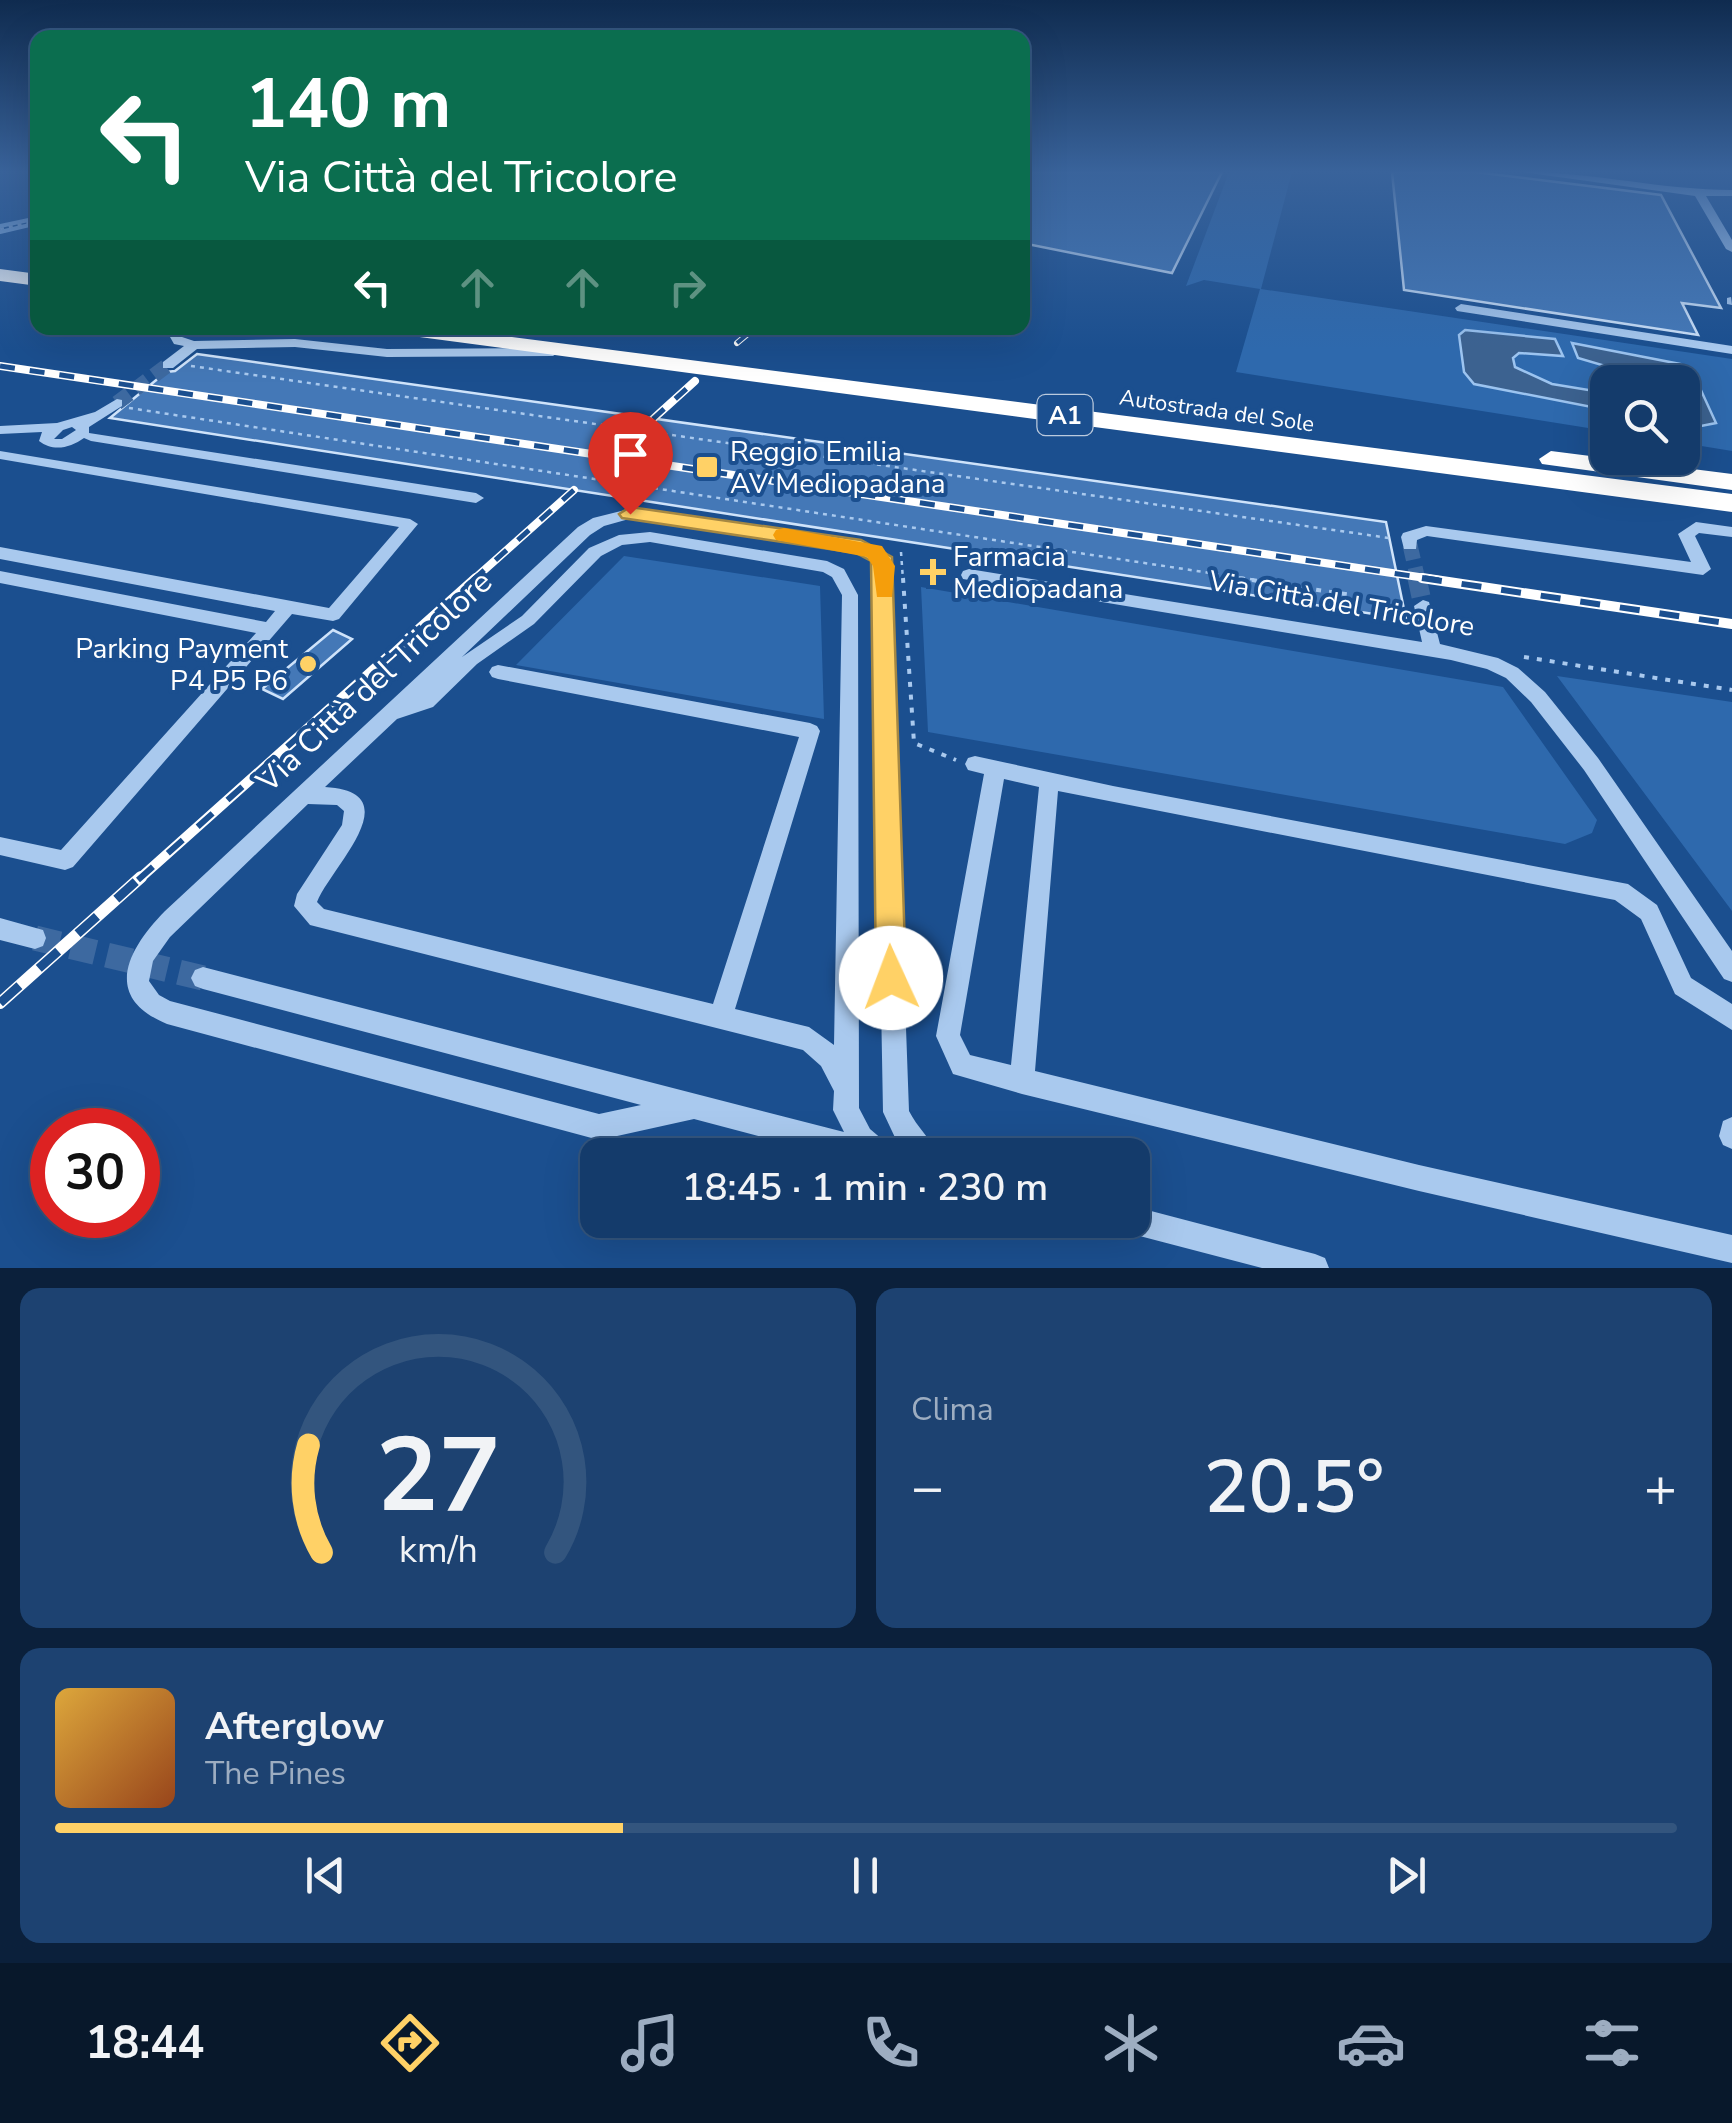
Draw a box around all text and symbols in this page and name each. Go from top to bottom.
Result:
text: 140 m [245,56,451,152]
icon: left [80,70,210,200]
text: Via Città del Tricolore [245,147,677,208]
icon: left [345,260,400,315]
icon: ahead [450,260,505,315]
icon: ahead [555,260,610,315]
icon: right [660,260,715,315]
map controls [1590,365,1700,475]
button: search [1590,365,1700,475]
street label: Autostrada del Sole [1117,382,1316,440]
road number: A1 [1038,395,1092,435]
pin [588,412,673,515]
icon: arrive [603,427,658,482]
place label: Reggio Emilia AV Mediopadana [730,433,946,503]
marker: Reggio Emilia AV Mediopadana [694,454,720,480]
place label: Farmacia Mediopadana [953,538,1123,608]
street label: Via Città del Tricolore [246,561,501,803]
marker: Farmacia Mediopadana [922,561,944,583]
street label: Via Città del Tricolore [1205,562,1478,646]
place label: Parking Payment P4 P5 P6 [75,630,288,700]
marker: Parking Payment P4 P5 P6 [297,653,319,675]
position arrow [839,926,943,1030]
speed limit sign: 30 [30,1108,160,1238]
text: 18:45 · 1 min · 230 m [682,1162,1048,1213]
text: Clima [911,1388,994,1431]
text: 27 [376,1405,500,1547]
text: 20.5° [1204,1436,1384,1538]
text: − [911,1450,944,1525]
text: + [1644,1450,1677,1525]
text: km/h [399,1526,477,1575]
text: Afterglow [205,1701,384,1752]
text: The Pines [205,1752,346,1795]
icon: previous [298,1848,353,1903]
icon: pause [838,1848,893,1903]
icon: next [1379,1848,1434,1903]
icon: directions [375,2008,445,2078]
icon: music [615,2008,685,2078]
icon: phone [856,2008,926,2078]
icon: climate [1096,2008,1166,2078]
icon: car [1336,2008,1406,2078]
icon: filters [1577,2008,1647,2078]
text: 18:44 [85,2013,204,2074]

